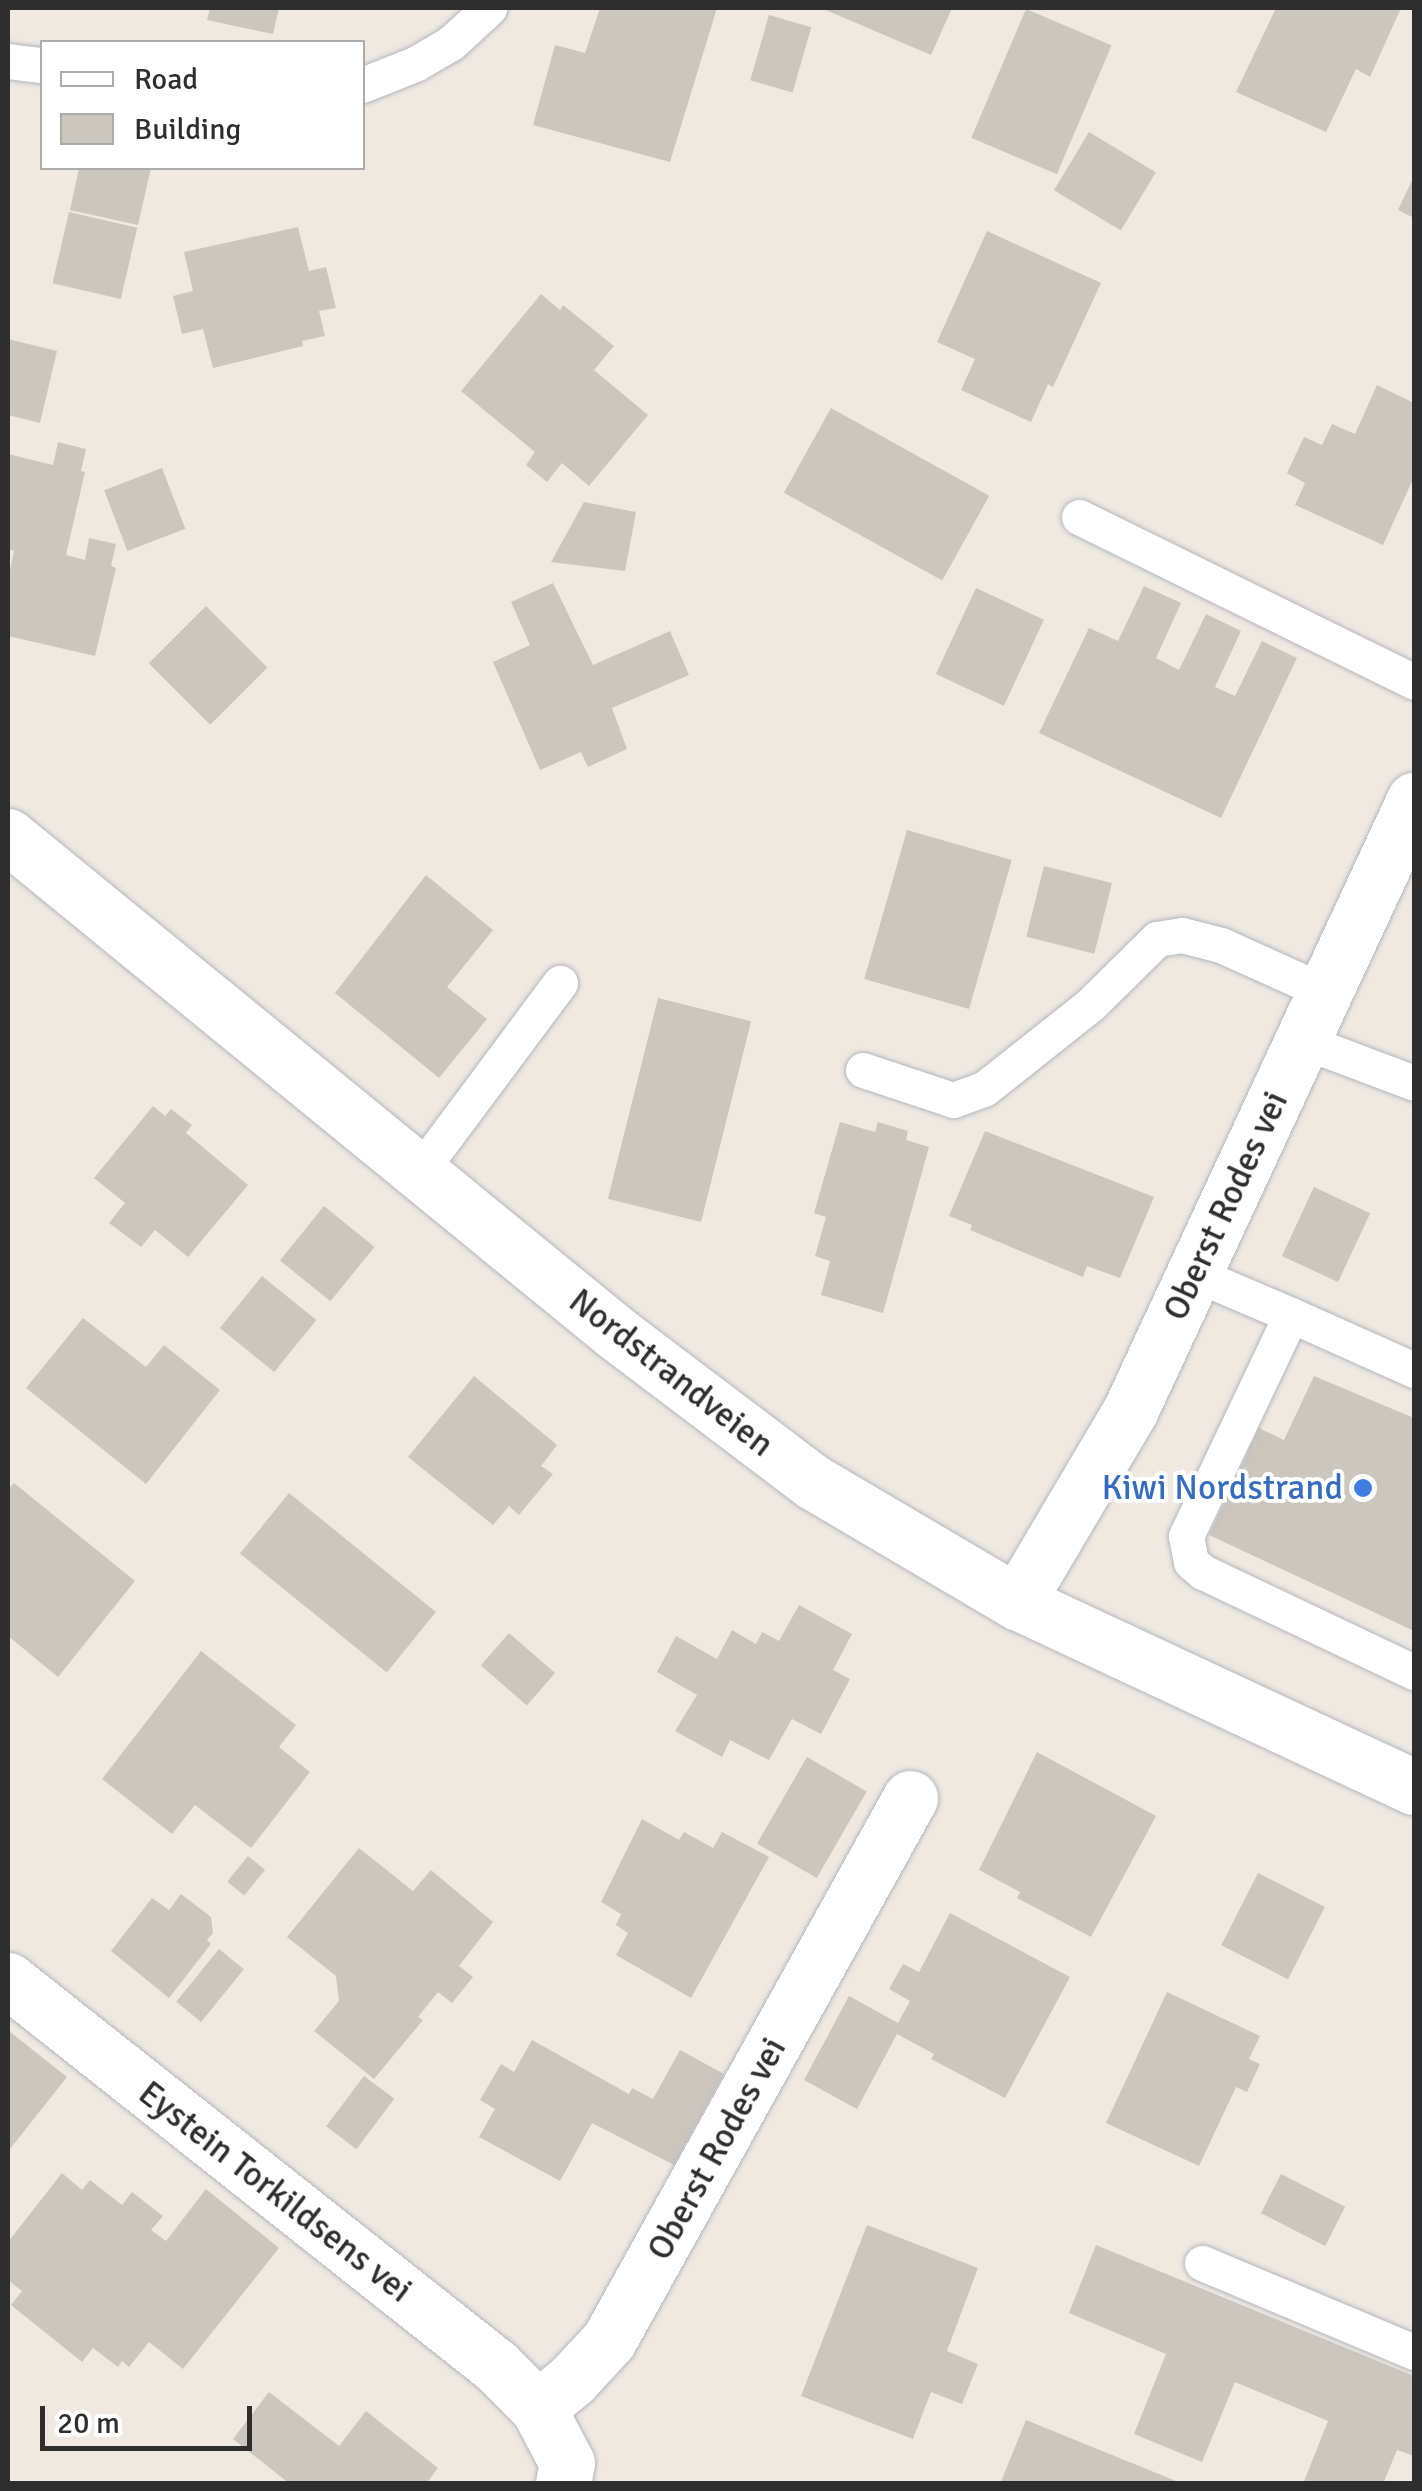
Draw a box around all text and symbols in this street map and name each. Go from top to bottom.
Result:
legend [40,40,365,170]
text: Road [134,61,198,98]
text: Building [134,111,241,148]
street label: Oberst Rodes vei [1155,1085,1297,1327]
street label: Nordstrandveien [560,1280,782,1466]
place label: Kiwi Nordstrand [1101,1467,1343,1509]
marker: Kiwi Nordstrand [1352,1477,1374,1499]
street label: Oberst Rodes vei [639,2031,795,2267]
street label: Eystein Torkildsens vei [130,2072,420,2312]
scale bar [45,2386,258,2448]
text: 20 m [57,2405,120,2442]

